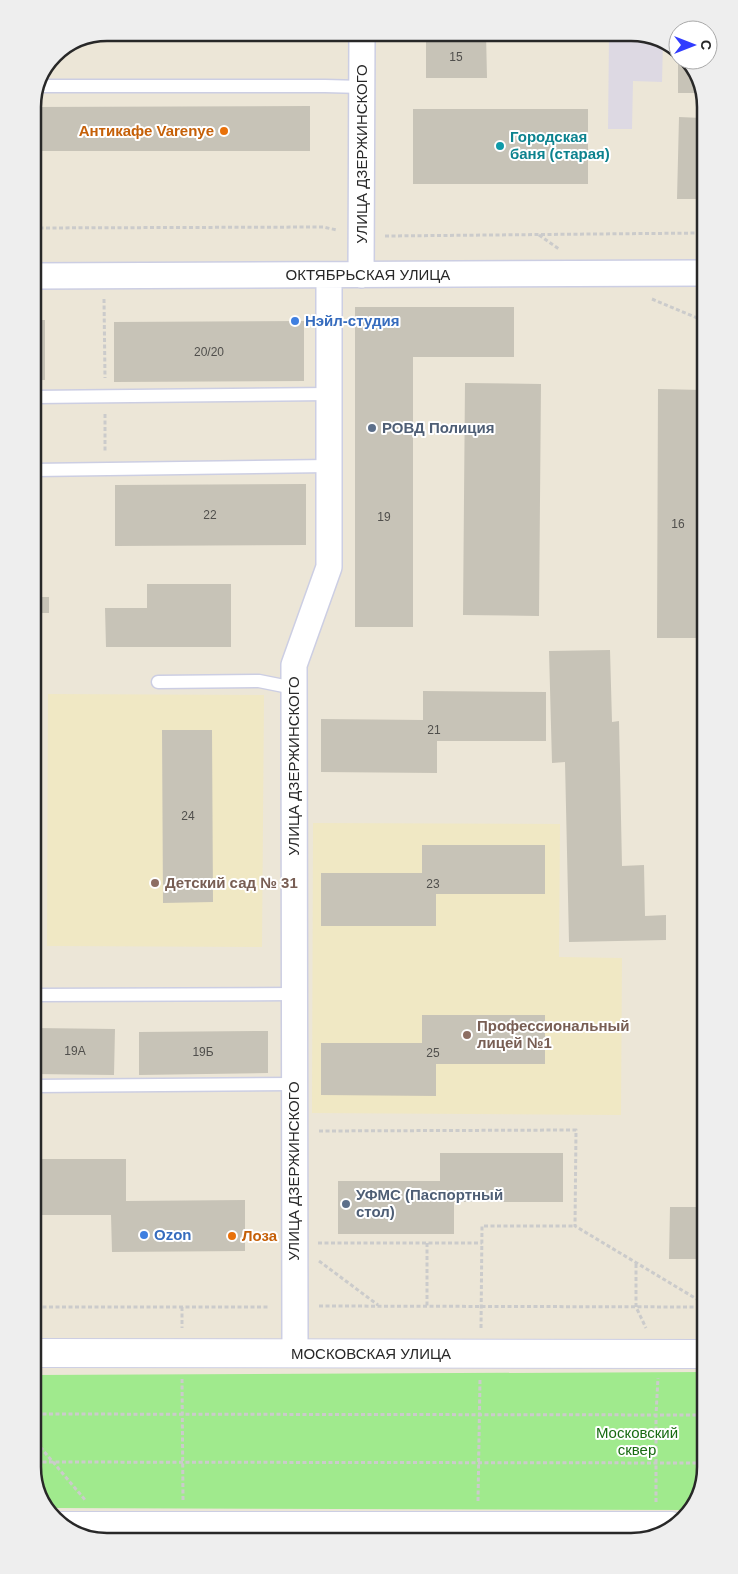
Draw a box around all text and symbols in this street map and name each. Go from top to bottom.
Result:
north arrow [668,20,718,70]
text: С [698,40,714,50]
house number: 15 [449,50,463,64]
street label: УЛИЦА ДЗЕРЖИНСКОГО [353,64,370,244]
place label: Антикафе Varenye [79,122,214,139]
marker: Антикафе Varenye [218,125,230,137]
place label: Городская баня (старая) [510,128,610,162]
marker: Городская баня (старая) [494,140,506,152]
street label: ОКТЯБРЬСКАЯ УЛИЦА [286,266,450,283]
place label: Нэйл-студия [305,312,399,329]
marker: Нэйл-студия [289,315,301,327]
house number: 20/20 [194,345,224,359]
place label: РОВД Полиция [382,419,494,436]
marker: РОВД Полиция [366,422,378,434]
house number: 22 [203,508,217,522]
house number: 19 [377,510,391,524]
house number: 16 [671,517,685,531]
street label: УЛИЦА ДЗЕРЖИНСКОГО [285,676,302,856]
house number: 21 [427,723,441,737]
house number: 24 [181,809,195,823]
place label: Детский сад № 31 [165,874,298,891]
marker: Детский сад № 31 [149,877,161,889]
house number: 23 [426,877,440,891]
place label: Профессиональный лицей №1 [477,1017,630,1051]
marker: Профессиональный лицей №1 [461,1029,473,1041]
house number: 19А [64,1044,86,1058]
house number: 19Б [192,1045,214,1059]
house number: 25 [426,1046,440,1060]
street label: УЛИЦА ДЗЕРЖИНСКОГО [285,1081,302,1261]
place label: УФМС (Паспортный стол) [356,1186,503,1220]
marker: УФМС (Паспортный стол) [340,1198,352,1210]
place label: Ozon [154,1226,192,1243]
place label: Лоза [242,1227,278,1244]
marker: Ozon [138,1229,150,1241]
marker: Лоза [226,1230,238,1242]
street label: МОСКОВСКАЯ УЛИЦА [291,1345,451,1362]
park label: Московский сквер [596,1424,678,1458]

